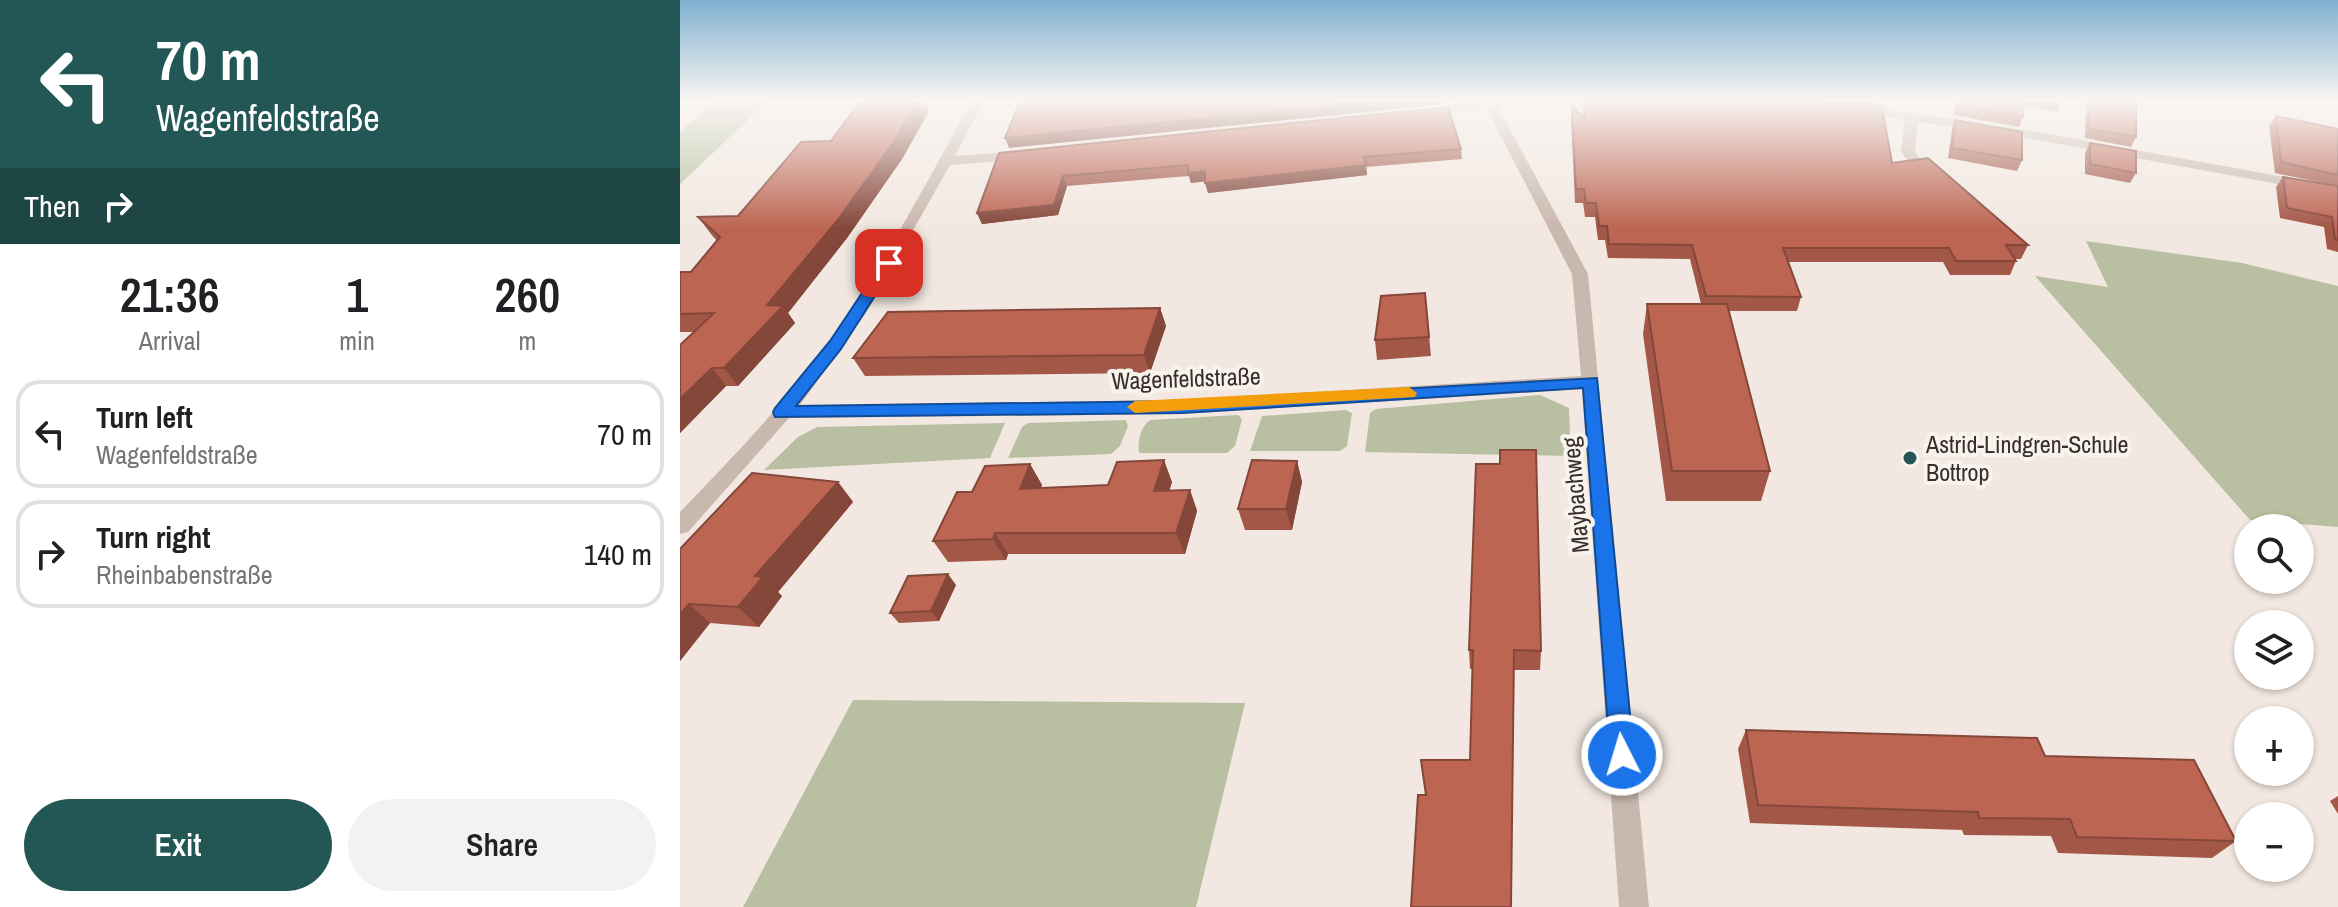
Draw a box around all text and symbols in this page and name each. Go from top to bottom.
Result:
text: 70 m [156,22,261,97]
icon: left [24,32,128,136]
text: Wagenfeldstraße [156,94,380,142]
icon: right [96,184,140,228]
text: Then [24,186,80,226]
pin [855,229,923,297]
icon: arrive [867,241,911,285]
text: 21:36 [120,262,220,327]
text: 1 [346,262,368,327]
text: 260 [495,262,560,327]
text: Arrival [139,323,200,358]
text: min [339,323,375,358]
text: m [519,323,536,358]
street label: Wagenfeldstraße [1111,359,1261,397]
text: Turn left [96,397,193,437]
icon: left [28,412,72,456]
text: 70 m [597,414,652,454]
place label: Astrid-Lindgren-Schule Bottrop [1925,428,2128,488]
street label: Maybachweg [1554,436,1596,554]
text: Wagenfeldstraße [96,437,258,472]
marker: Astrid-Lindgren-Schule Bottrop [1901,449,1919,467]
map controls [2234,514,2314,882]
button: search [2234,514,2314,594]
text: Turn right [96,517,210,557]
icon: right [28,532,72,576]
text: 140 m [584,534,652,574]
text: Rheinbabenstraße [96,557,273,592]
button: layers [2234,610,2314,690]
button: + [2234,706,2314,786]
position arrow [1580,713,1664,797]
button: Exit [24,799,332,891]
button: Share [348,799,656,891]
button: − [2234,802,2314,882]

